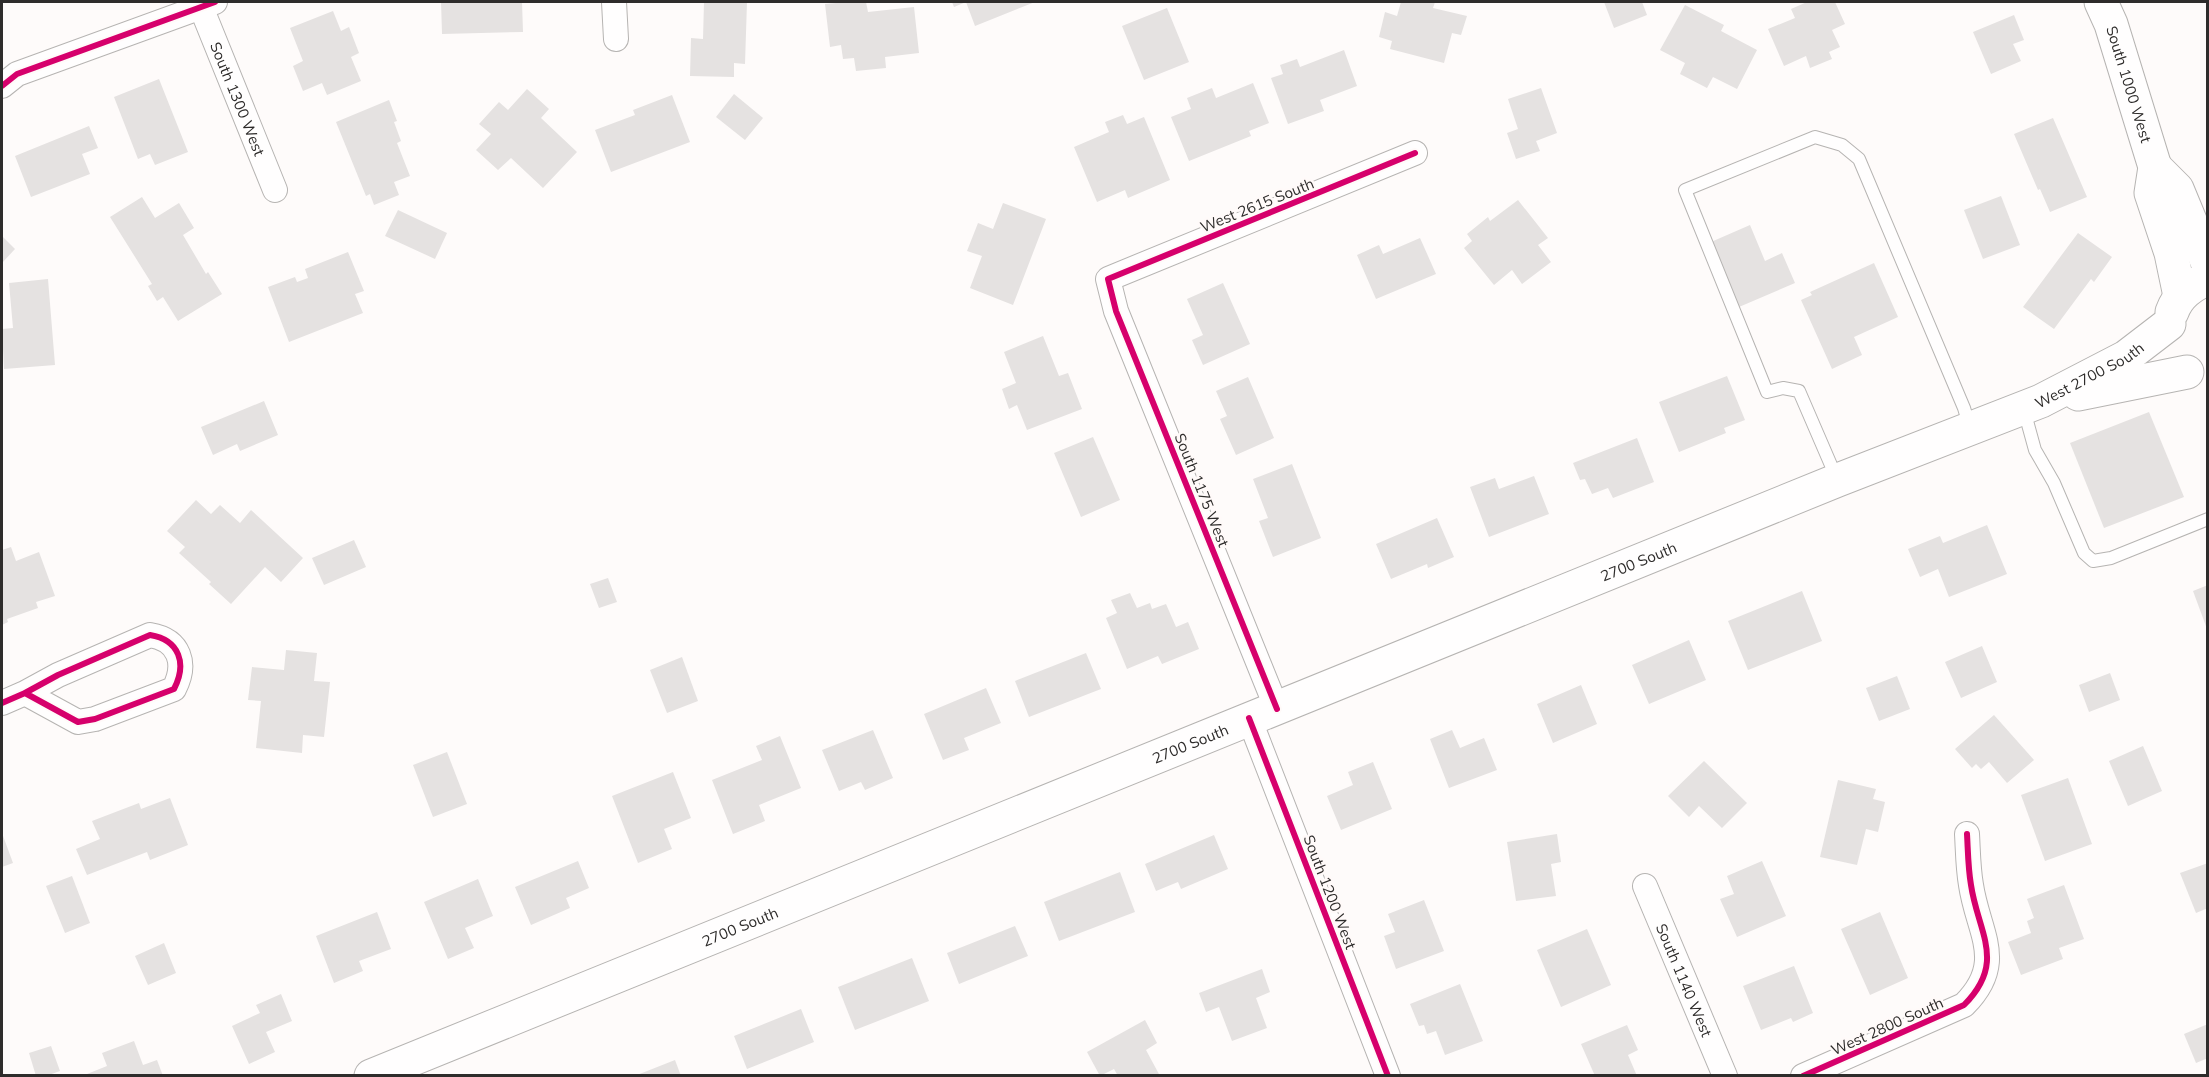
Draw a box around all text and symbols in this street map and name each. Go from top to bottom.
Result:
street label: South 1000 West [2103,23,2156,145]
street label: South 1300 West [207,39,270,159]
street label: West 2615 South [1197,174,1317,236]
street label: West 2700 South [2031,338,2147,412]
street label: South 1175 West [1171,430,1233,550]
street label: 2700 South [1597,537,1679,585]
street label: 2700 South [1149,719,1231,767]
street label: South 1200 West [1299,832,1361,952]
street label: 2700 South [699,902,781,950]
street label: South 1140 West [1652,920,1717,1040]
street label: West 2800 South [1828,993,1946,1059]

